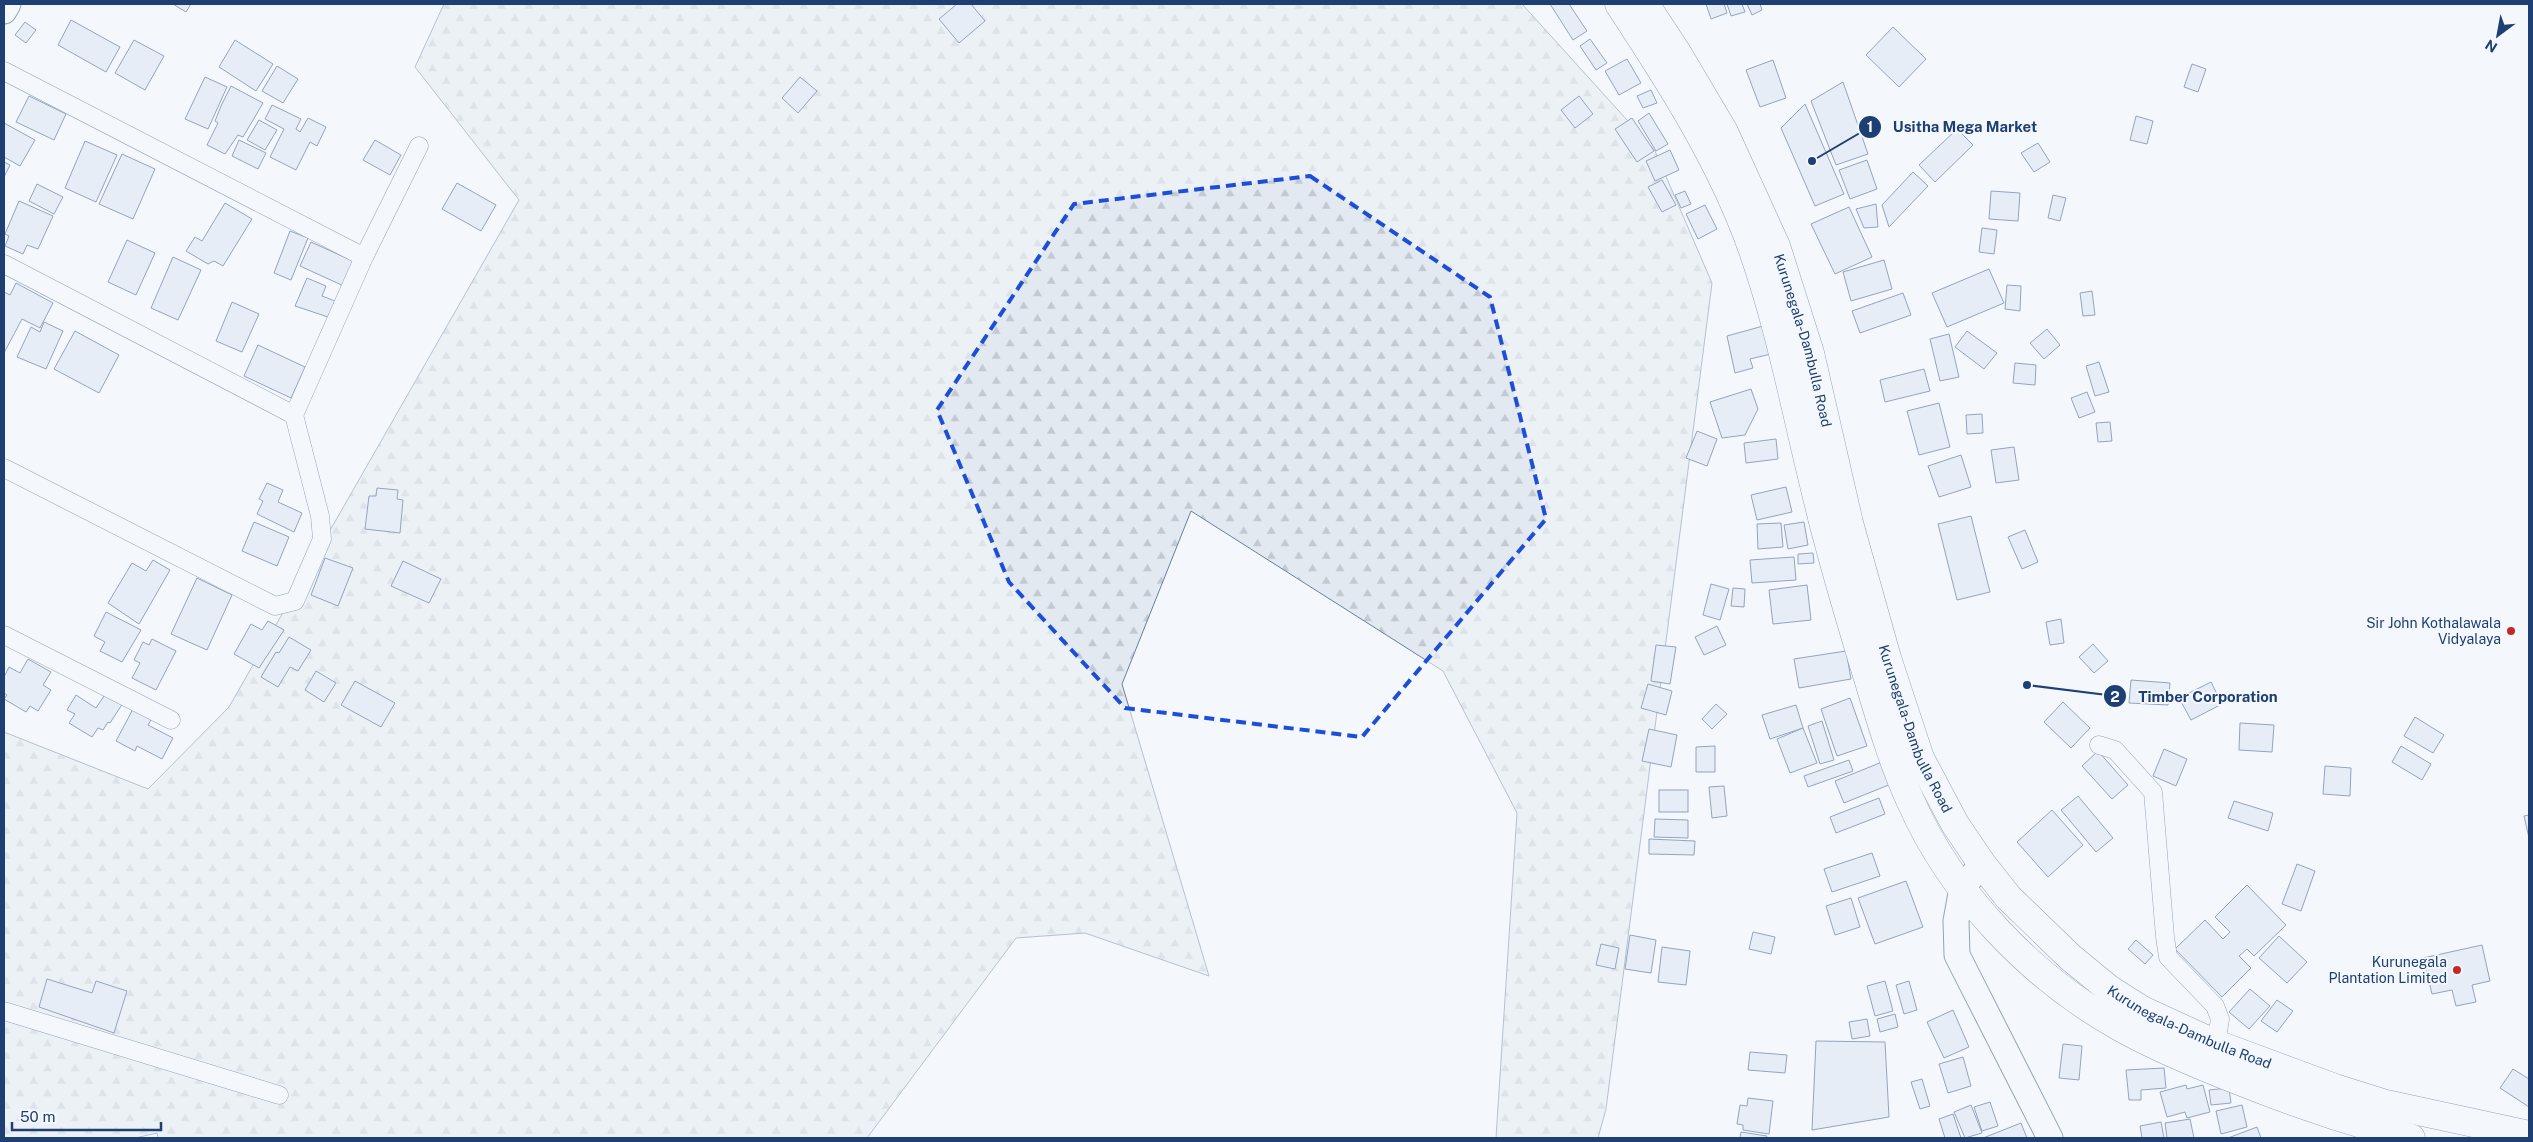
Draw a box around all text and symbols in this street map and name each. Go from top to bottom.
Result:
north arrow [2473,10,2523,60]
text: N [2482,36,2500,56]
callout: Usitha Mega Market [1858,112,2047,142]
text: 1 [1867,118,1873,135]
text: Usitha Mega Market [1893,118,2037,135]
street label: Kurunegala-Dambulla Road [1771,252,1835,428]
place label: Sir John Kothalawala Vidyalaya [2366,615,2501,647]
marker: Sir John Kothalawala Vidyalaya [2505,625,2517,637]
street label: Kurunegala-Dambulla Road [1876,643,1955,815]
callout: Timber Corporation [2103,681,2287,711]
text: 2 [2110,688,2120,705]
text: Timber Corporation [2138,688,2278,705]
place label: Kurunegala Plantation Limited [2328,954,2447,986]
marker: Kurunegala Plantation Limited [2451,964,2463,976]
street label: Kurunegala-Dambulla Road [2104,982,2274,1072]
scale bar [12,1100,161,1132]
text: 50 m [20,1108,55,1125]

